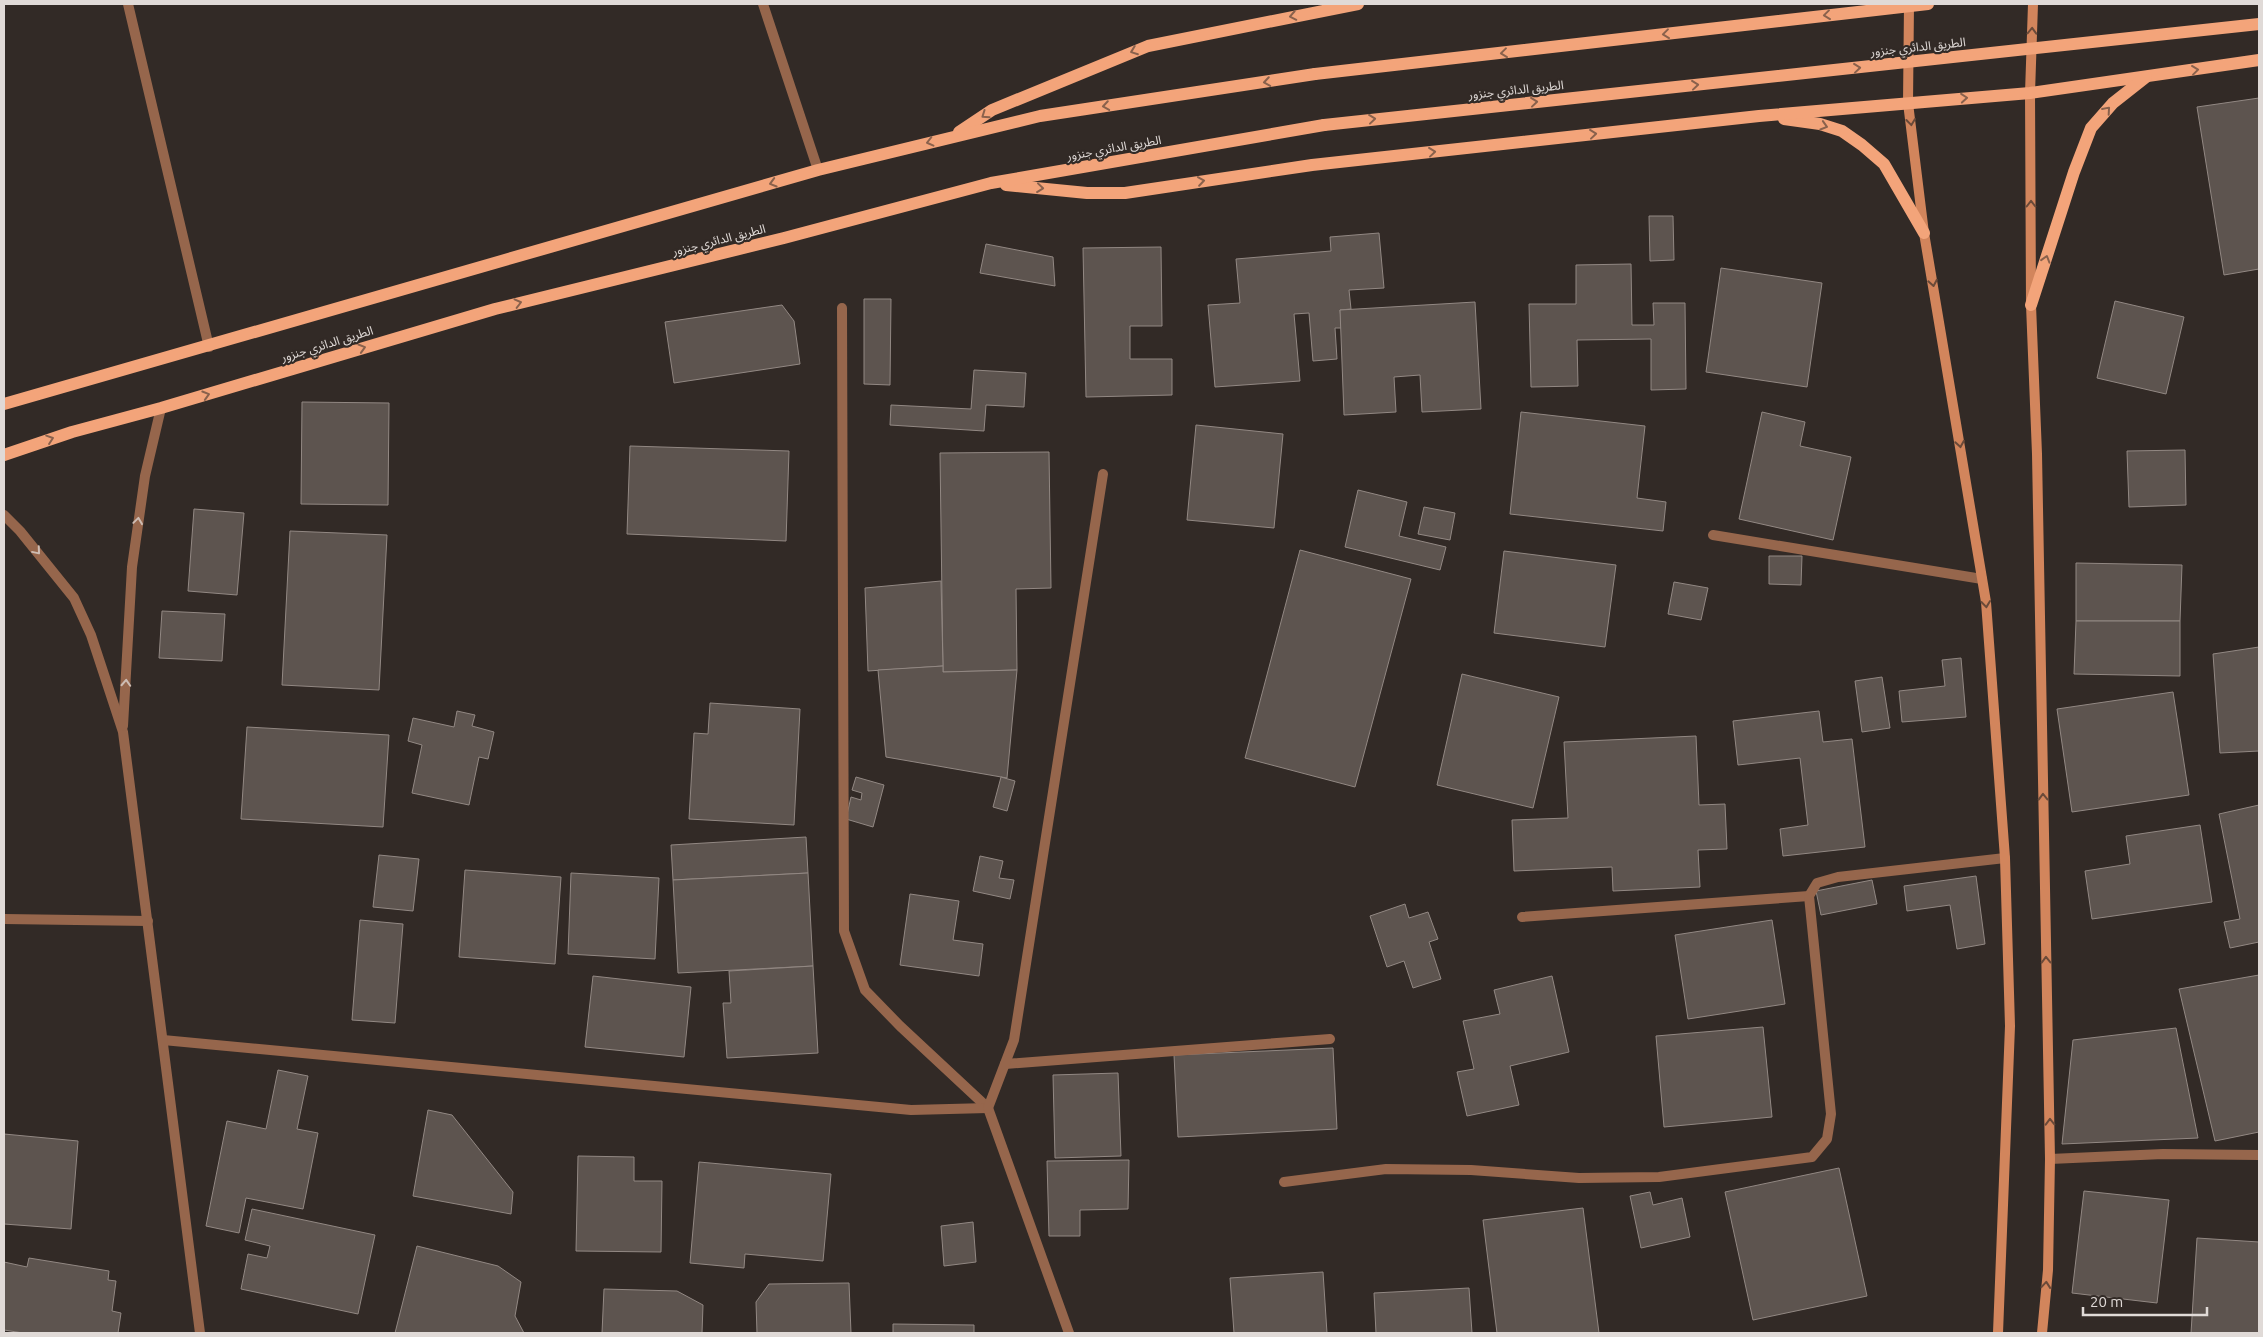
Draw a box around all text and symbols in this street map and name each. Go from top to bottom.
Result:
one-way arrow [1823,9,1831,20]
one-way arrow [1288,10,1297,21]
one-way arrow [2027,26,2038,34]
one-way arrow [1661,28,1669,39]
street label: الطريق الدائري جنزور [1869,35,1967,62]
one-way arrow [1130,45,1139,56]
one-way arrow [1500,47,1508,58]
one-way arrow [1853,62,1861,73]
one-way arrow [2192,65,2200,76]
one-way arrow [1262,76,1271,86]
street label: الطريق الدائري جنزور [1467,78,1565,105]
one-way arrow [1692,80,1700,91]
one-way arrow [1961,93,1969,104]
one-way arrow [1530,97,1538,108]
one-way arrow [1102,101,1110,111]
one-way arrow [2101,106,2110,115]
one-way arrow [981,109,990,118]
one-way arrow [1369,114,1377,125]
one-way arrow [1905,119,1916,127]
one-way arrow [1819,120,1828,130]
one-way arrow [1590,129,1598,140]
street label: الطريق الدائري جنزور [1065,133,1163,166]
one-way arrow [925,136,934,147]
one-way arrow [1428,147,1436,158]
one-way arrow [1197,177,1205,187]
one-way arrow [769,178,777,188]
one-way arrow [1036,182,1044,193]
one-way arrow [2026,200,2036,208]
street label: الطريق الدائري جنزور [670,222,768,261]
one-way arrow [2040,255,2050,263]
one-way arrow [1928,279,1938,288]
one-way arrow [513,298,522,309]
street label: الطريق الدائري جنزور [278,323,376,368]
one-way arrow [357,344,365,354]
one-way arrow [202,390,210,400]
one-way arrow [45,435,54,445]
one-way arrow [1954,439,1964,448]
one-way arrow [133,517,143,526]
one-way arrow [31,545,39,554]
one-way arrow [1980,600,1991,608]
one-way arrow [120,679,131,687]
one-way arrow [2038,793,2049,801]
one-way arrow [2041,956,2052,964]
one-way arrow [2044,1118,2055,1126]
one-way arrow [2041,1280,2052,1288]
scale bar [2083,1284,2207,1316]
text: 20 m [2090,1293,2123,1310]

